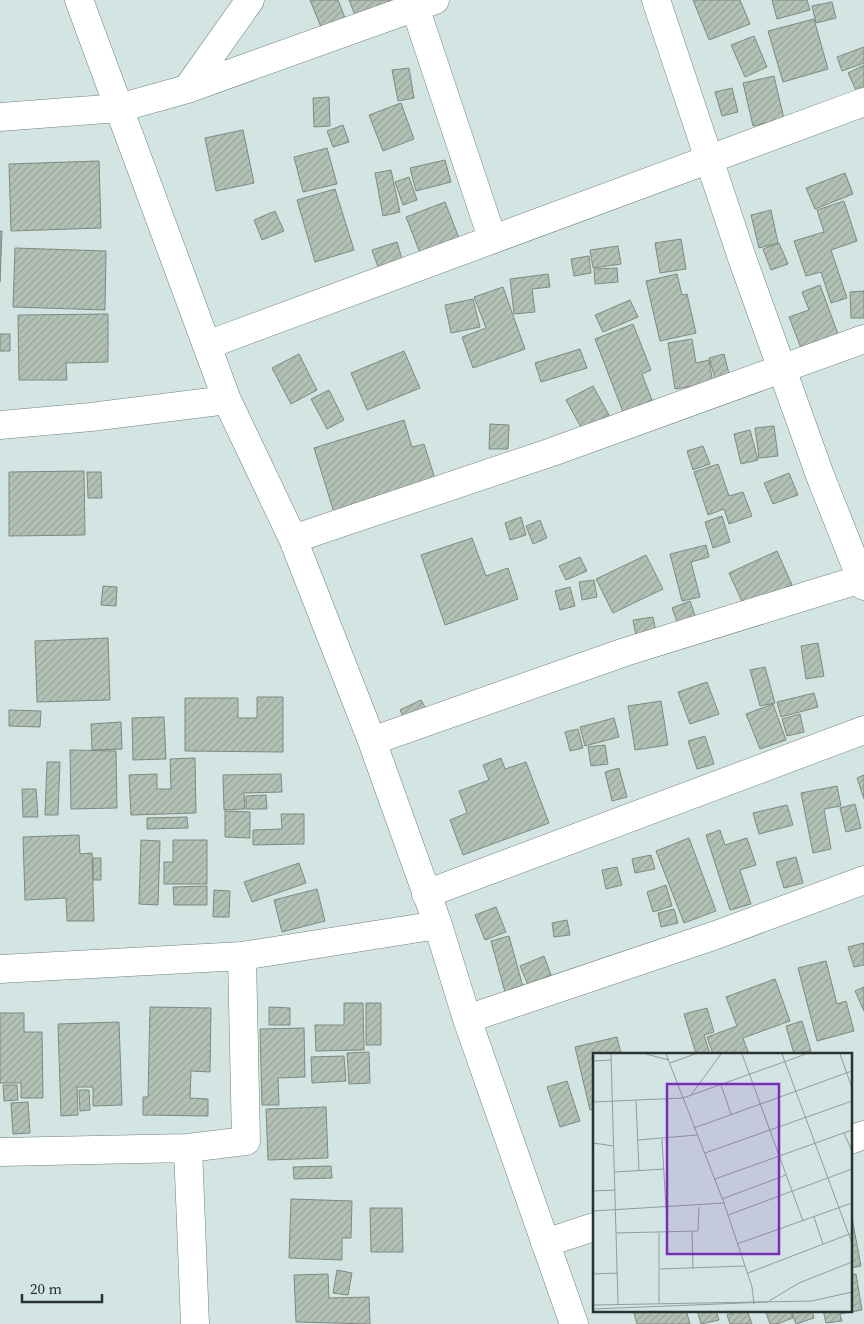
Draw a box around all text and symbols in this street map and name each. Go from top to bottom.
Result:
inset map [593,1053,852,1312]
scale bar [22,1272,102,1304]
text: 20 m [30,1278,62,1299]

